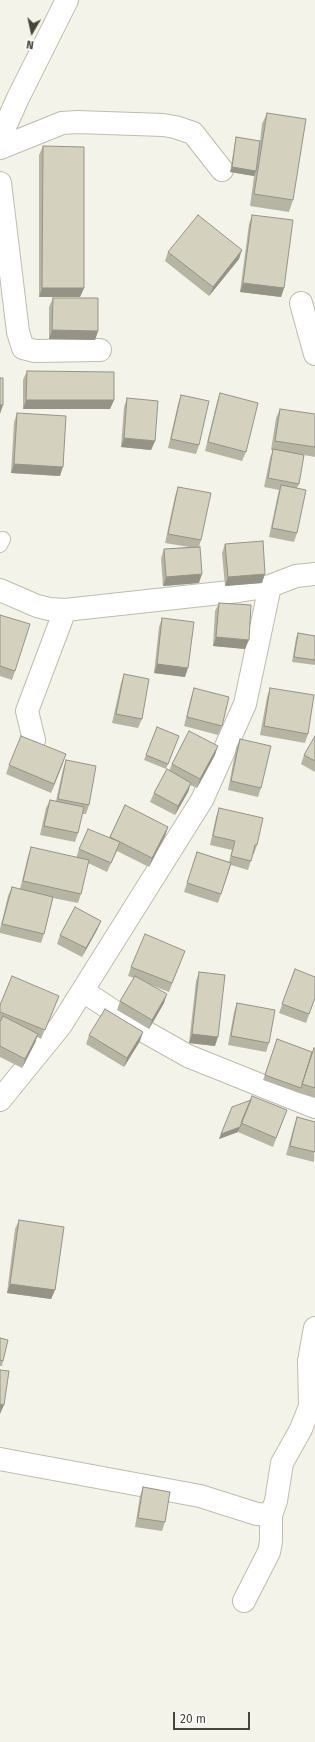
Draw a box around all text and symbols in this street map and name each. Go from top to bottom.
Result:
north arrow [12,12,52,52]
text: N [25,37,35,51]
scale bar [175,1704,252,1730]
text: 20 m [180,1712,206,1726]

